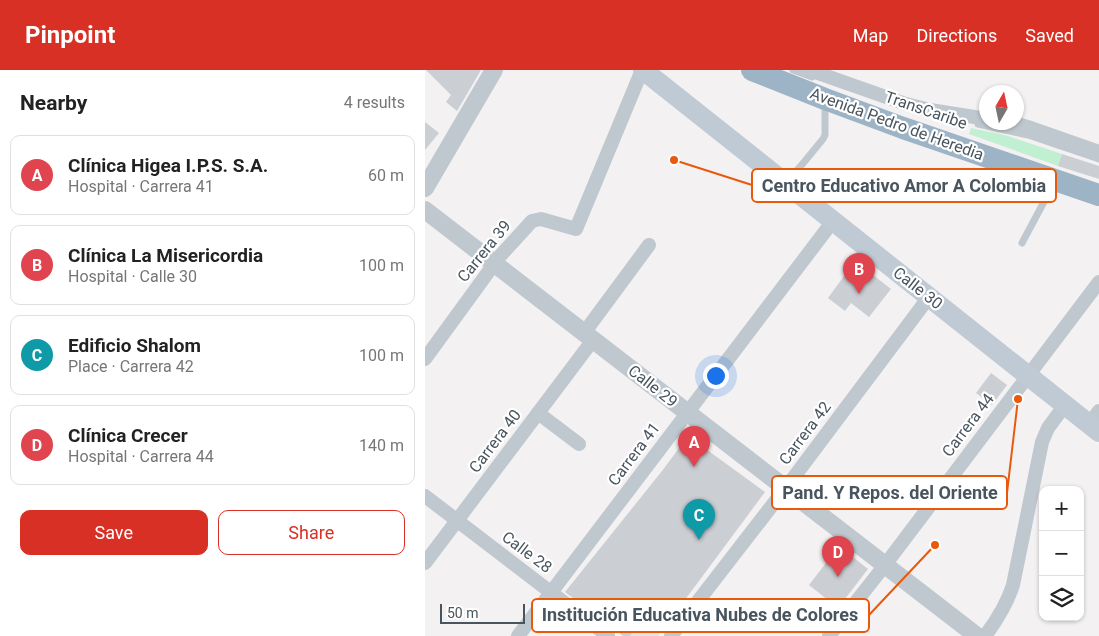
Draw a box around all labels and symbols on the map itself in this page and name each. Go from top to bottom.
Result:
street label: Avenida Pedro de Heredia [808,84,986,164]
north arrow [979,85,1024,130]
street label: TransCaribe [882,87,970,133]
callout: Centro Educativo Amor A Colombia [752,169,1056,202]
text: Centro Educativo Amor A Colombia [762,175,1047,196]
street label: Carrera 39 [453,216,515,286]
pin: B [843,253,875,294]
street label: Calle 30 [890,263,946,313]
street label: Calle 29 [625,361,681,411]
your location [703,363,729,389]
street label: Carrera 44 [938,390,998,460]
street label: Carrera 42 [775,398,835,468]
street label: Carrera 40 [465,406,525,476]
street label: Carrera 41 [604,419,664,489]
pin: A [678,426,710,467]
callout: Pand. Y Repos. del Oriente [772,476,1007,509]
text: Pand. Y Repos. del Oriente [782,482,998,503]
pin: C [683,499,715,540]
street label: Calle 28 [498,527,556,577]
pin: D [822,536,854,577]
callout: Institución Educativa Nubes de Colores [532,599,869,632]
scale bar [440,601,525,624]
text: Institución Educativa Nubes de Colores [542,604,858,625]

